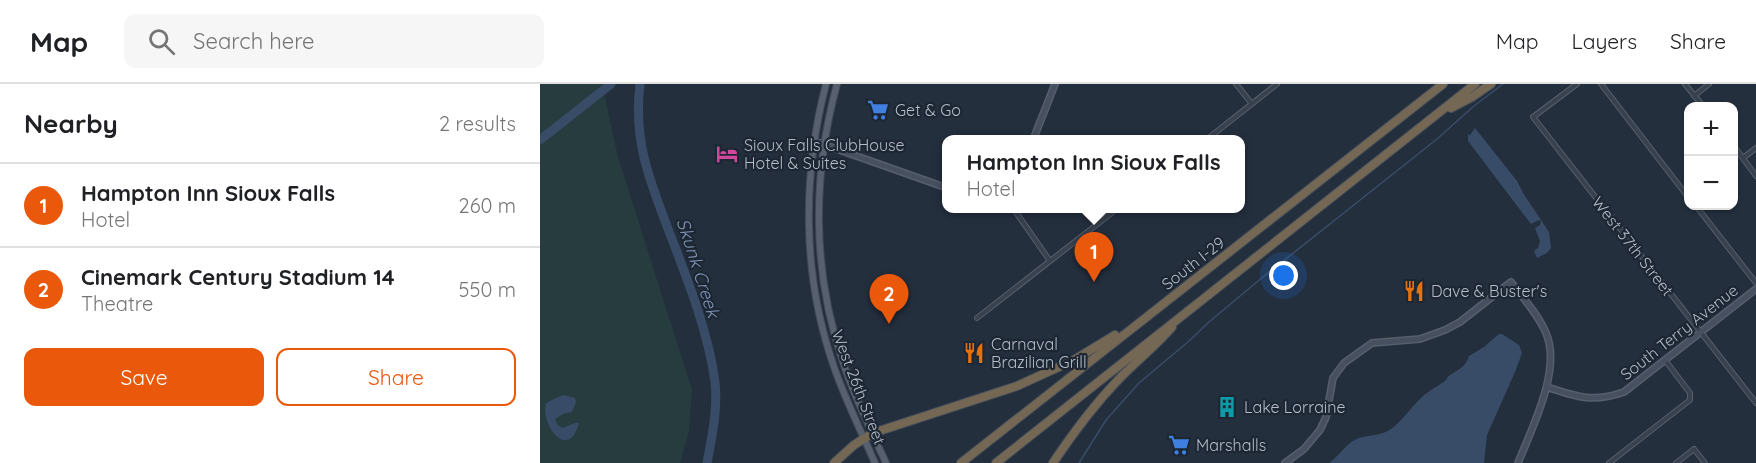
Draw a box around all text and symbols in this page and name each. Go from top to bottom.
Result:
search box [124,14,544,68]
text: Map [30,24,88,59]
icon: search [145,25,178,58]
text: Search here [193,27,315,55]
text: Map [1496,28,1539,54]
text: Layers [1572,28,1637,54]
text: Share [1670,28,1726,54]
supermarket icon: Get & Go [866,98,890,122]
place label: Get & Go [895,100,961,120]
map controls [1684,102,1738,210]
button: + [1684,102,1738,156]
text: Nearby [24,107,118,140]
text: 2 results [439,111,516,136]
place label: Sioux Falls ClubHouse Hotel & Suites [744,135,905,173]
popup [942,135,1245,213]
hotel icon: Sioux Falls ClubHouse Hotel & Suites [715,142,739,166]
text: Hampton Inn Sioux Falls [966,148,1221,176]
button: − [1684,156,1738,210]
text: Hotel [966,176,1016,201]
text: Hampton Inn Sioux Falls [81,179,335,207]
street label: West 37th Street [1588,192,1678,300]
text: 1 [40,193,47,218]
text: 260 m [459,193,516,218]
text: Hotel [81,207,130,232]
water label: Skunk Creek [672,215,726,322]
pin: 1 [1074,232,1114,282]
street label: South I-29 [1157,232,1229,294]
your location [1269,261,1298,290]
text: Cinemark Century Stadium 14 [81,263,395,291]
pin: 2 [870,274,908,324]
text: 2 [38,277,49,302]
text: 550 m [459,277,516,302]
restaurant icon: Dave & Buster's [1402,279,1426,303]
street label: South Terry Avenue [1616,280,1742,384]
place label: Dave & Buster's [1431,281,1547,301]
text: Theatre [81,291,153,316]
street label: West 26th Street [828,327,890,447]
place label: Carnaval Brazilian Grill [991,334,1087,372]
restaurant icon: Carnaval Brazilian Grill [962,341,986,365]
button: Save [24,348,264,406]
button: Share [276,348,516,406]
building icon: Lake Lorraine [1215,395,1239,419]
place label: Lake Lorraine [1244,397,1346,417]
supermarket icon: Marshalls [1167,433,1191,457]
place label: Marshalls [1196,435,1266,455]

